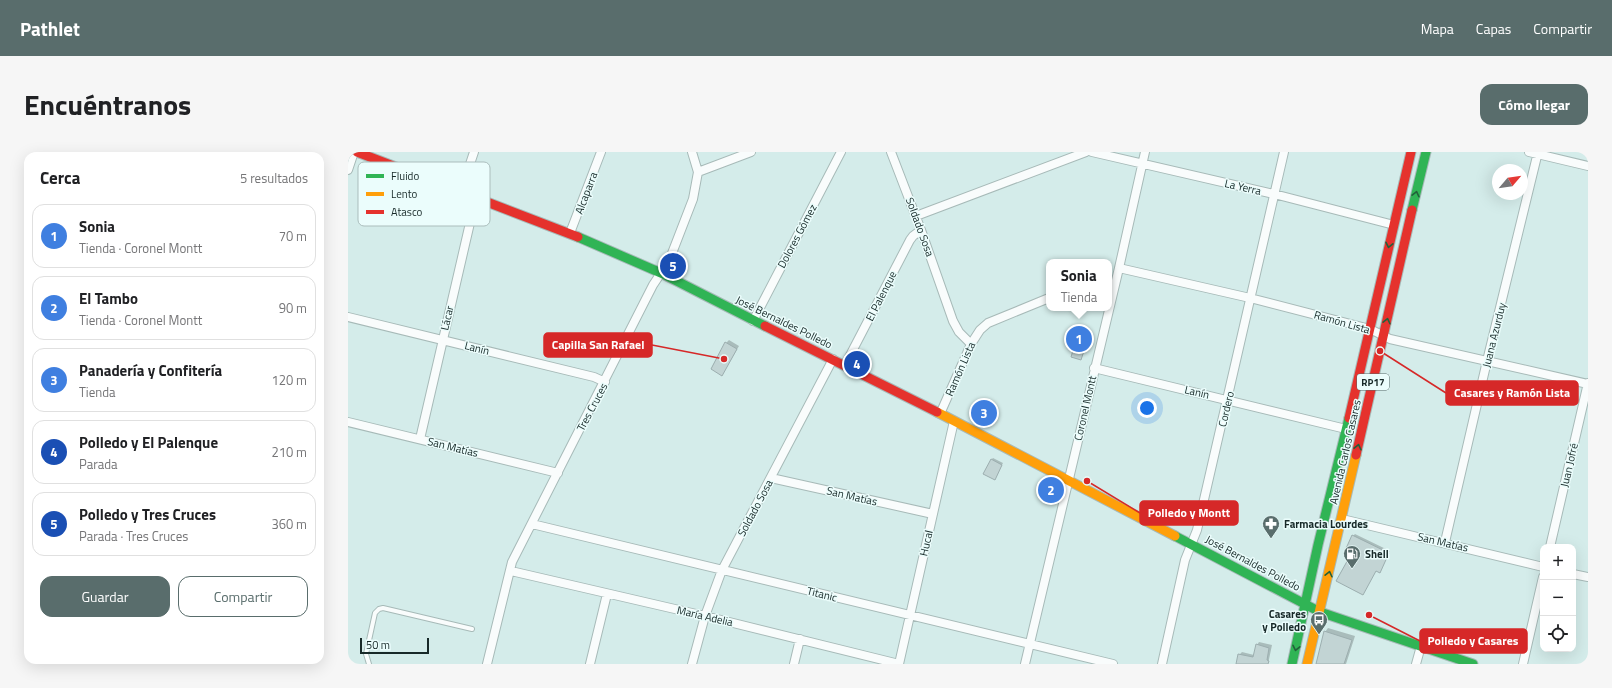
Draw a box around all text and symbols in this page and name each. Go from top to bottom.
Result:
text: Pathlet [20,14,80,43]
text: Mapa [1421,18,1454,39]
text: Capas [1476,18,1511,39]
text: Compartir [1533,18,1592,39]
text: Encuéntranos [24,83,191,126]
button: Cómo llegar [1480,84,1588,125]
legend [358,162,490,226]
north arrow [1492,164,1528,200]
text: Cerca [40,165,80,191]
text: 5 resultados [240,168,308,188]
text: Fluido [391,168,419,184]
street label: Alcaparra [571,169,601,216]
street label: La Yerra [1223,175,1263,199]
text: Lento [391,186,418,202]
one-way arrow [1412,191,1420,197]
street label: Soldado Sosa [902,195,938,259]
street label: Dolores Gómez [773,201,821,271]
text: Atasco [391,204,423,220]
text: Sonia [79,215,115,238]
text: 1 [50,226,58,246]
text: 70 m [279,226,307,246]
text: Tienda · Coronel Montt [79,238,202,258]
one-way arrow [1386,241,1394,248]
pin: 5 [660,251,686,281]
popup [1046,259,1112,311]
text: Sonia [1061,264,1097,287]
street label: El Palenque [862,268,901,324]
text: El Tambo [79,287,138,310]
text: Tienda [1061,287,1097,307]
street label: José Bernaldes Polledo [733,292,835,352]
text: 2 [50,298,58,318]
text: 90 m [279,298,307,318]
street label: Juana Azurduy [1478,300,1510,369]
street label: Lácar [436,304,458,332]
street label: Ramón Lista [1312,306,1372,338]
text: Tienda · Coronel Montt [79,310,202,330]
one-way arrow [1383,317,1391,324]
pin: 1 [1066,324,1092,354]
callout: Capilla San Rafael [544,333,652,357]
text: Capilla San Rafael [552,335,644,354]
street label: Lanín [463,337,491,359]
street label: Ramón Lista [941,339,979,399]
pin: 4 [844,349,870,379]
text: Panadería y Confitería [79,359,222,382]
text: 3 [50,370,58,390]
text: 120 m [271,370,307,390]
street label: Coronel Montt [1070,374,1100,442]
road number: RP17 [1357,374,1389,390]
street label: Tres Cruces [573,380,611,434]
street label: Lanín [1183,381,1211,403]
callout: Casares y Ramón Lista [1446,381,1578,405]
text: Tienda [79,382,116,402]
text: Casares y Ramón Lista [1454,383,1570,402]
street label: Cordero [1214,389,1238,428]
pin: 3 [971,398,997,428]
your location [1137,398,1157,418]
street label: Avenida Carlos Casares [1325,398,1365,506]
text: Polledo y El Palenque [79,431,218,454]
street label: San Matías [426,433,480,461]
street label: Juan Jofré [1556,441,1582,489]
text: 4 [50,442,58,462]
text: 210 m [271,442,307,462]
one-way arrow [1354,444,1362,450]
text: Parada [79,454,118,474]
pin: 2 [1038,475,1064,505]
street label: Soldado Sosa [733,476,777,539]
street label: San Matías [825,482,879,510]
callout: Polledo y Montt [1140,501,1238,525]
text: Polledo y Tres Cruces [79,503,216,526]
text: Polledo y Montt [1148,503,1231,522]
text: 5 [50,514,58,534]
text: 360 m [271,514,307,534]
pharmacy icon: Farmacia Lourdes [1261,514,1281,539]
place label: Farmacia Lourdes [1284,516,1368,532]
text: Parada · Tres Cruces [79,526,188,546]
street label: Hucal [915,528,937,558]
street label: San Matías [1416,528,1470,556]
street label: José Bernaldes Polledo [1203,531,1304,595]
fuel station icon: Shell [1342,544,1362,569]
map controls [1540,544,1576,652]
button: + [1540,544,1576,580]
place label: Shell [1365,546,1389,562]
one-way arrow [1324,571,1332,577]
button: Guardar [40,576,170,617]
button: Compartir [178,576,308,617]
button: − [1540,580,1576,616]
street label: Titanic [805,583,839,606]
street label: María Adelia [675,602,735,630]
place label: Casares y Polledo [1262,606,1306,635]
bus stop icon: Casares y Polledo [1309,610,1329,635]
button: locate [1540,616,1576,652]
callout: Polledo y Casares [1420,629,1527,653]
text: Polledo y Casares [1428,631,1519,650]
scale bar [360,636,429,655]
text: 50 m [366,637,390,653]
one-way arrow [1292,645,1300,651]

